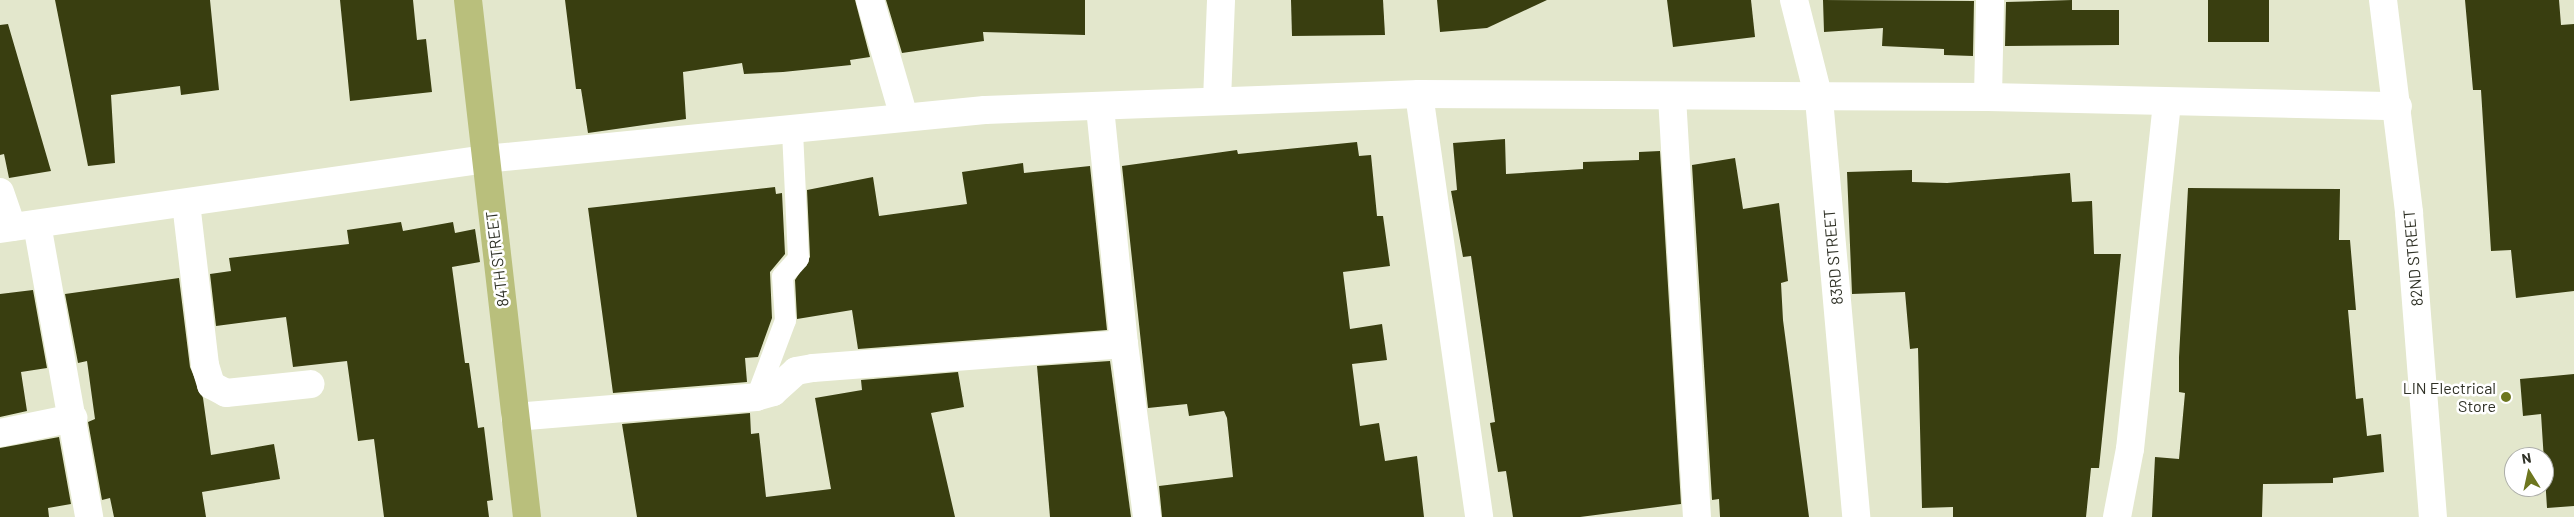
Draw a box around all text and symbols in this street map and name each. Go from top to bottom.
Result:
street label: 83RD STREET [1819,208,1847,306]
street label: 82ND STREET [2399,209,2427,307]
street label: 84TH STREET [482,210,512,308]
place label: LIN Electrical Store [2403,378,2496,416]
marker: LIN Electrical Store [2500,391,2512,403]
north arrow [2504,447,2554,497]
text: N [2520,449,2533,467]

